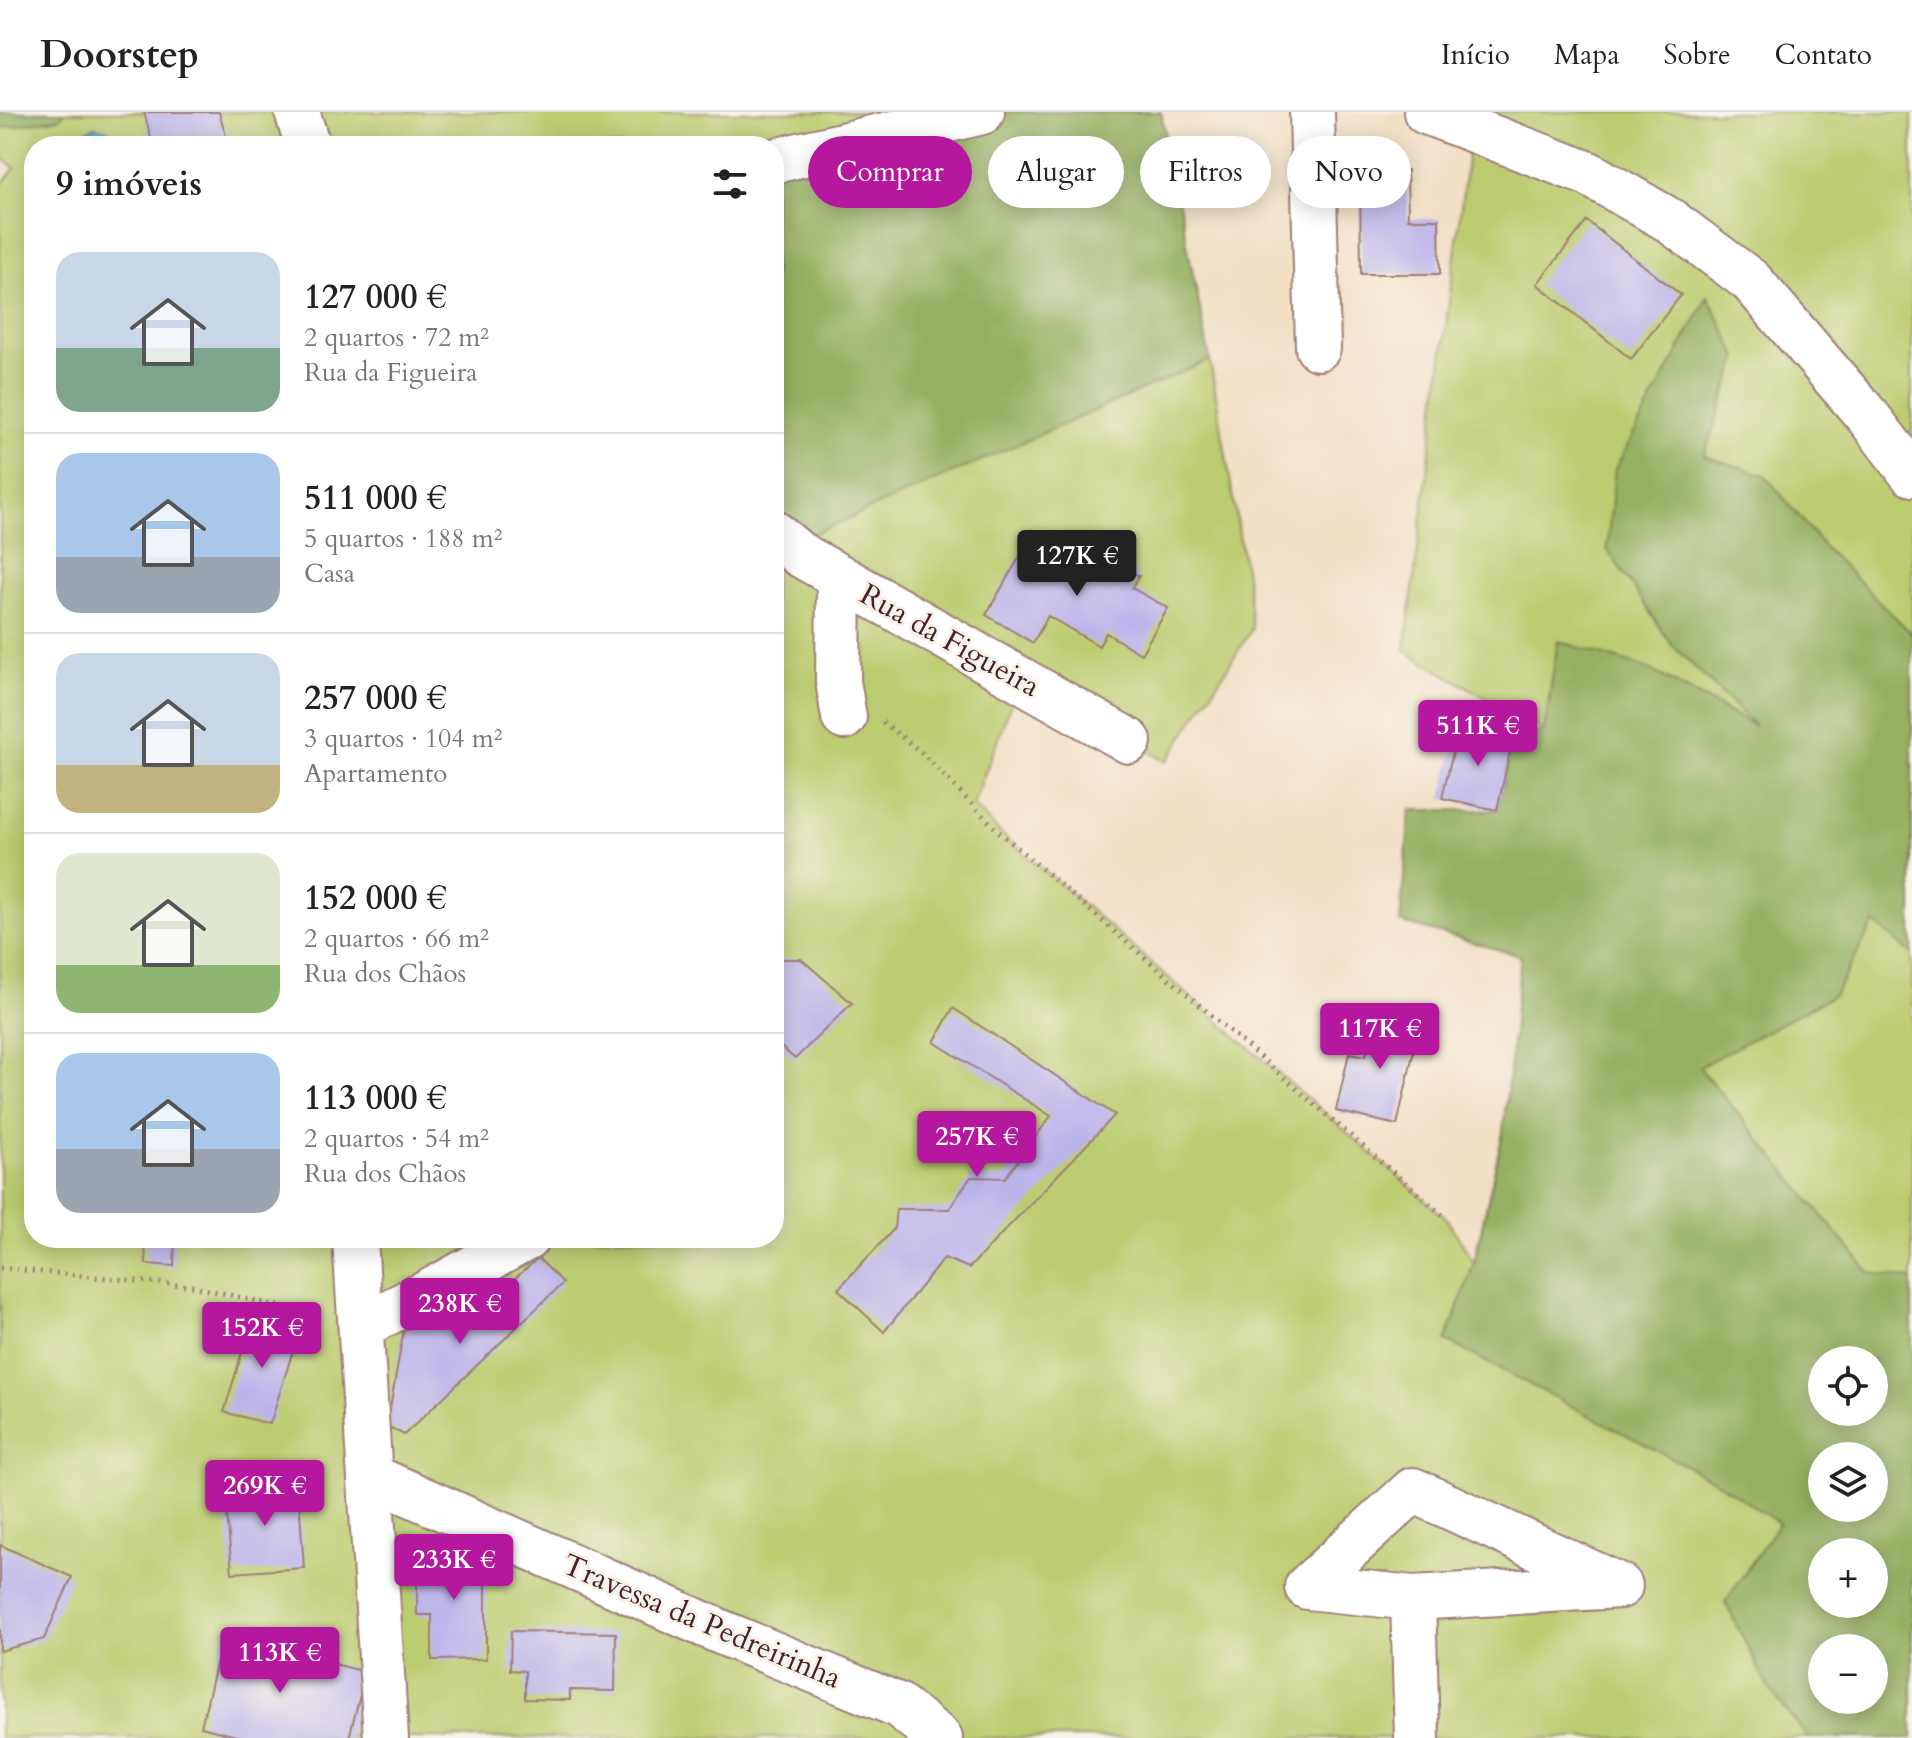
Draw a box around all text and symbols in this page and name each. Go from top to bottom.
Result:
text: Doorstep [40,29,199,81]
text: Início [1441,36,1510,74]
text: Mapa [1554,36,1619,74]
text: Sobre [1663,36,1731,74]
text: Contato [1775,36,1872,74]
chip: Comprar [808,136,972,208]
chip: Alugar [988,136,1124,208]
chip: Filtros [1140,136,1271,208]
chip: Novo [1287,136,1411,208]
text: 9 imóveis [56,161,202,207]
icon: filters [708,162,752,206]
text: 127 000 € [304,274,447,320]
icon: home [120,284,216,380]
text: 2 quartos · 72 m² [304,320,489,355]
text: Rua da Figueira [304,355,477,390]
text: 511 000 € [304,475,447,521]
icon: home [120,485,216,581]
text: 5 quartos · 188 m² [304,521,502,556]
pin: 127K € [1012,530,1142,598]
text: 127K € [1035,538,1119,573]
text: Casa [304,556,355,591]
street label: Rua da Figueira [852,574,1047,707]
text: 257 000 € [304,675,447,721]
icon: home [120,685,216,781]
pin: 511K € [1413,700,1543,768]
text: 511K € [1436,708,1520,743]
text: 3 quartos · 104 m² [304,721,502,756]
text: Apartamento [304,756,447,791]
text: 152 000 € [304,875,447,921]
icon: home [120,885,216,981]
text: 2 quartos · 66 m² [304,921,489,956]
text: Rua dos Chãos [304,956,466,991]
pin: 117K € [1315,1003,1445,1071]
text: 117K € [1338,1011,1422,1046]
text: 113 000 € [304,1075,447,1121]
icon: home [120,1085,216,1181]
pin: 257K € [912,1111,1042,1179]
text: 257K € [935,1119,1019,1154]
text: 2 quartos · 54 m² [304,1121,489,1156]
text: Rua dos Chãos [304,1156,466,1191]
pin: 238K € [395,1278,525,1346]
text: 238K € [418,1286,502,1321]
pin: 152K € [197,1302,327,1370]
text: 152K € [220,1310,304,1345]
map controls [1808,1346,1888,1714]
button: locate [1808,1346,1888,1426]
button: layers [1808,1442,1888,1522]
pin: 269K € [200,1460,330,1528]
text: 269K € [223,1468,307,1503]
pin: 233K € [389,1534,519,1602]
button: + [1808,1538,1888,1618]
text: 233K € [412,1542,496,1577]
street label: Travessa da Pedreirinha [556,1544,847,1699]
pin: 113K € [215,1627,345,1695]
button: − [1808,1634,1888,1714]
text: 113K € [238,1635,322,1670]

